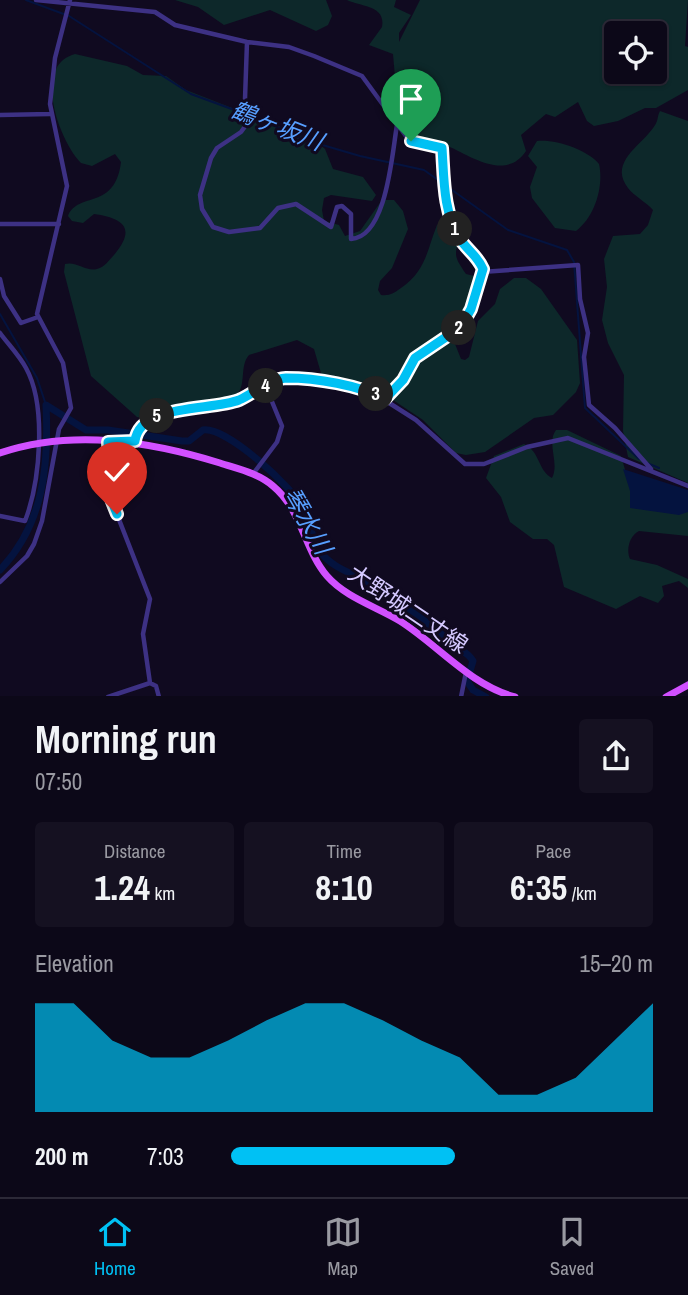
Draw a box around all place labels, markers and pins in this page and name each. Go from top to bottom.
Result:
pin [381,69,441,141]
pin: 1 [438,212,472,246]
pin: 2 [442,310,476,346]
pin: 4 [248,368,284,404]
pin: 3 [358,376,394,412]
pin: 5 [140,398,174,434]
pin [87,442,147,514]

